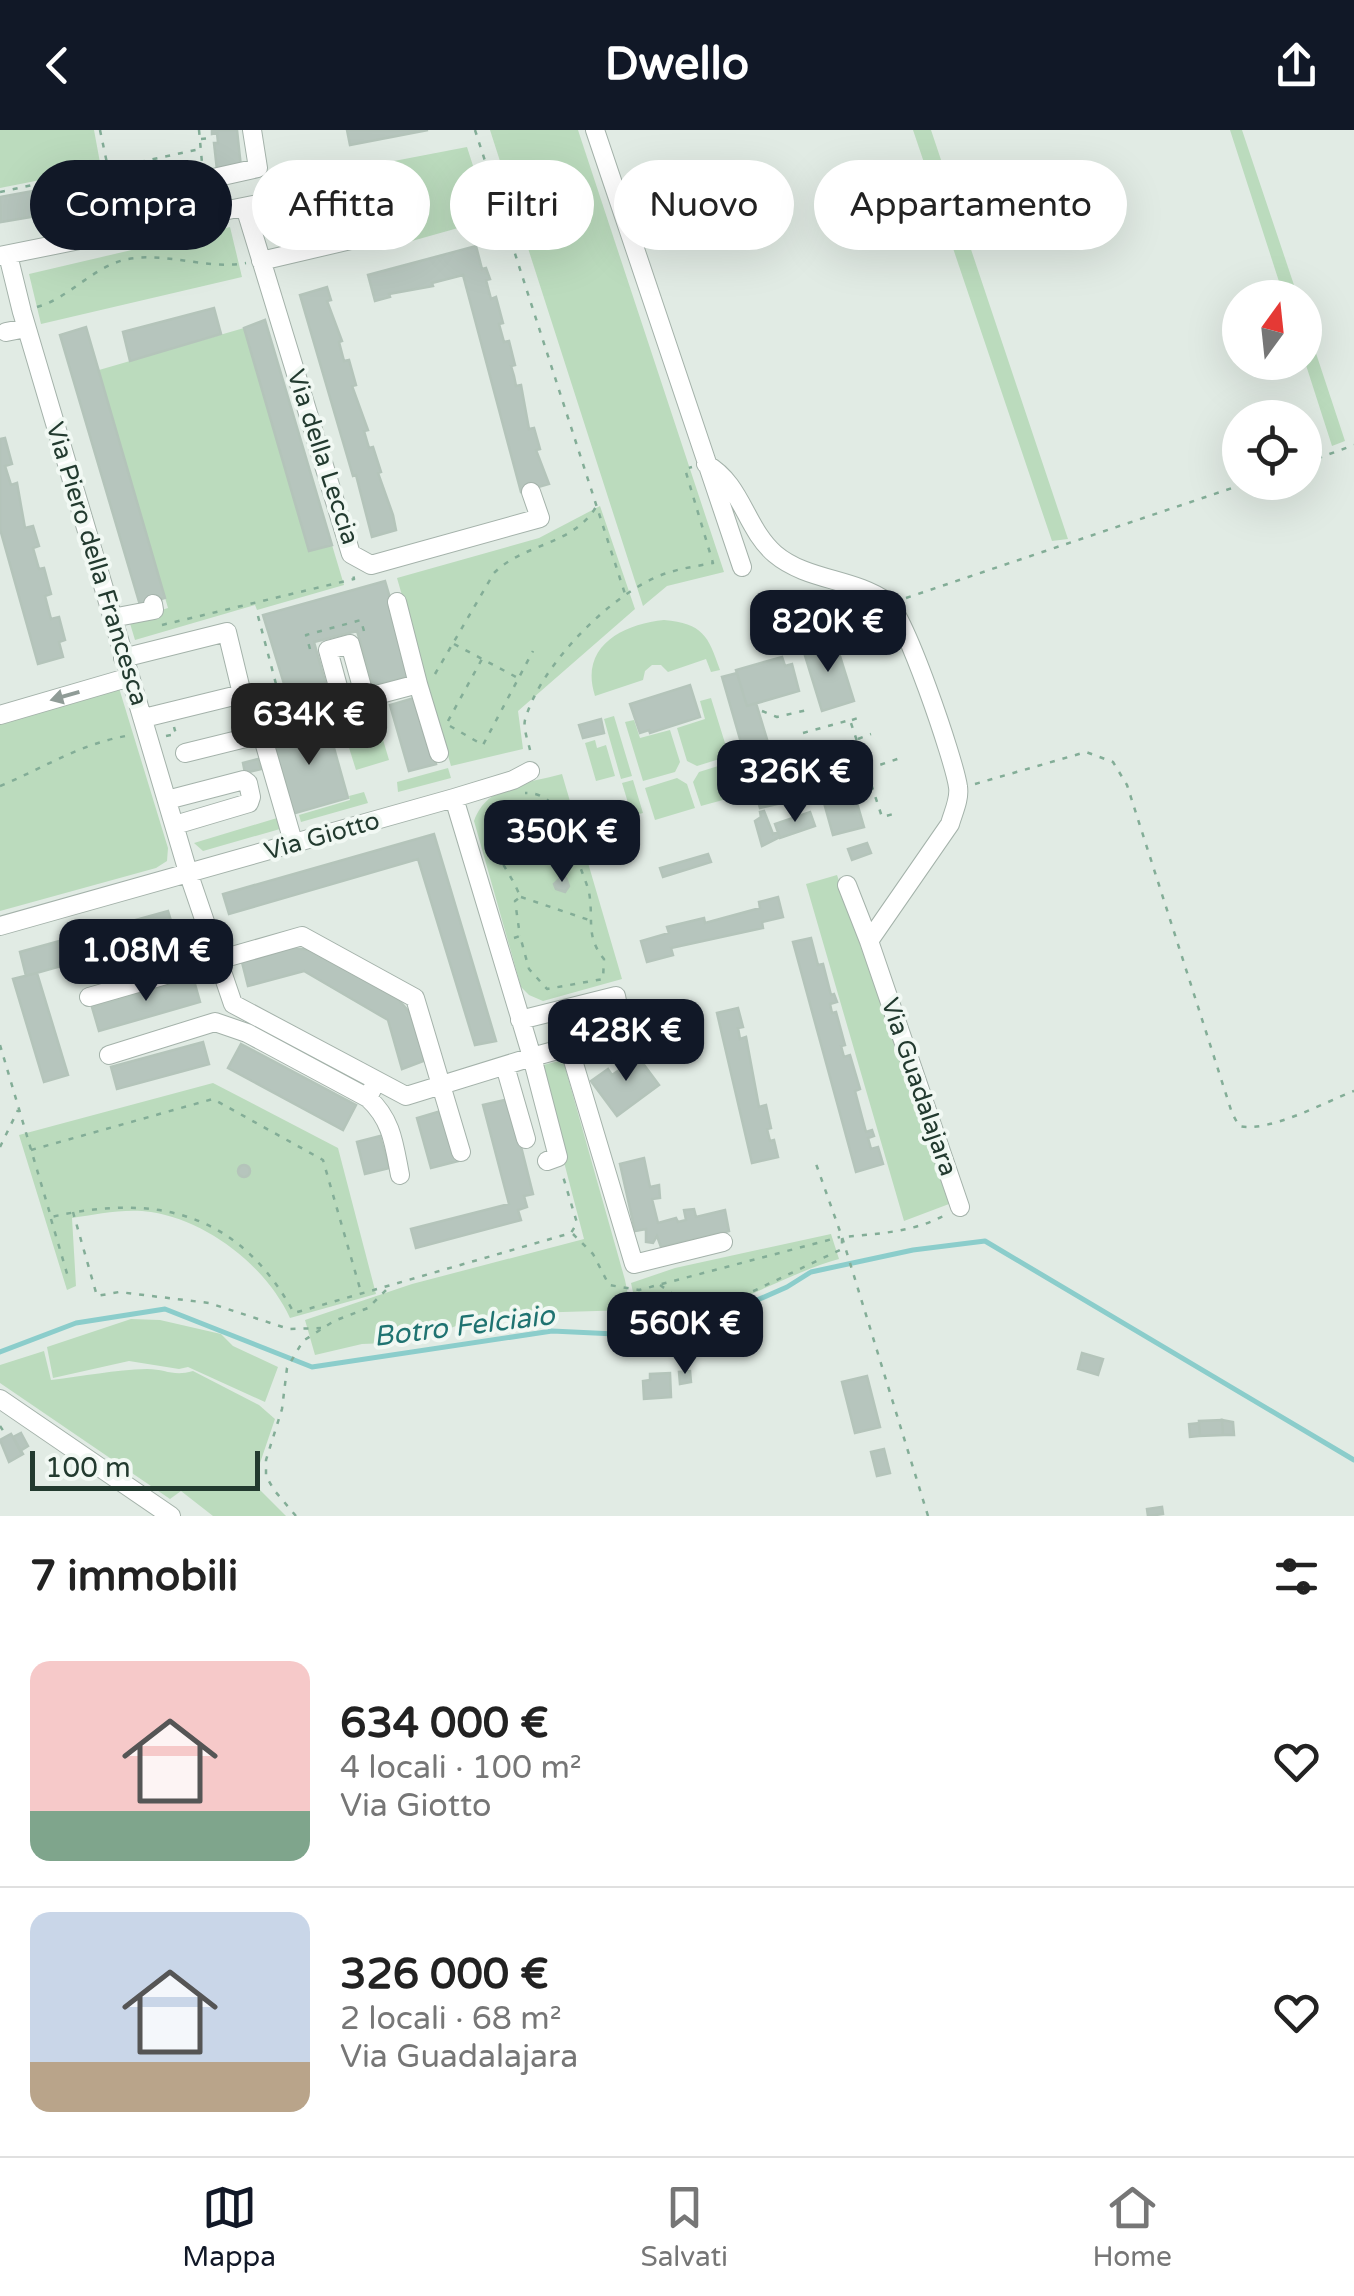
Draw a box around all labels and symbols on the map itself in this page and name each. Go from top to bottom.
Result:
north arrow [1222,280,1322,380]
street label: Via della Leccia [281,366,365,548]
street label: Via Piero della Francesca [40,419,154,709]
pin: 820K € [747,590,909,675]
pin: 634K € [228,683,390,768]
one-way arrow [49,689,80,704]
pin: 326K € [714,740,876,825]
pin: 350K € [481,800,643,885]
street label: Via Giotto [261,805,383,867]
pin: 1.08M € [54,919,238,1004]
street label: Via Guadalajara [875,994,963,1180]
pin: 428K € [545,999,707,1084]
pin: 560K € [604,1292,766,1377]
water label: Botro Felciaio [372,1298,558,1354]
scale bar [30,1446,260,1490]

